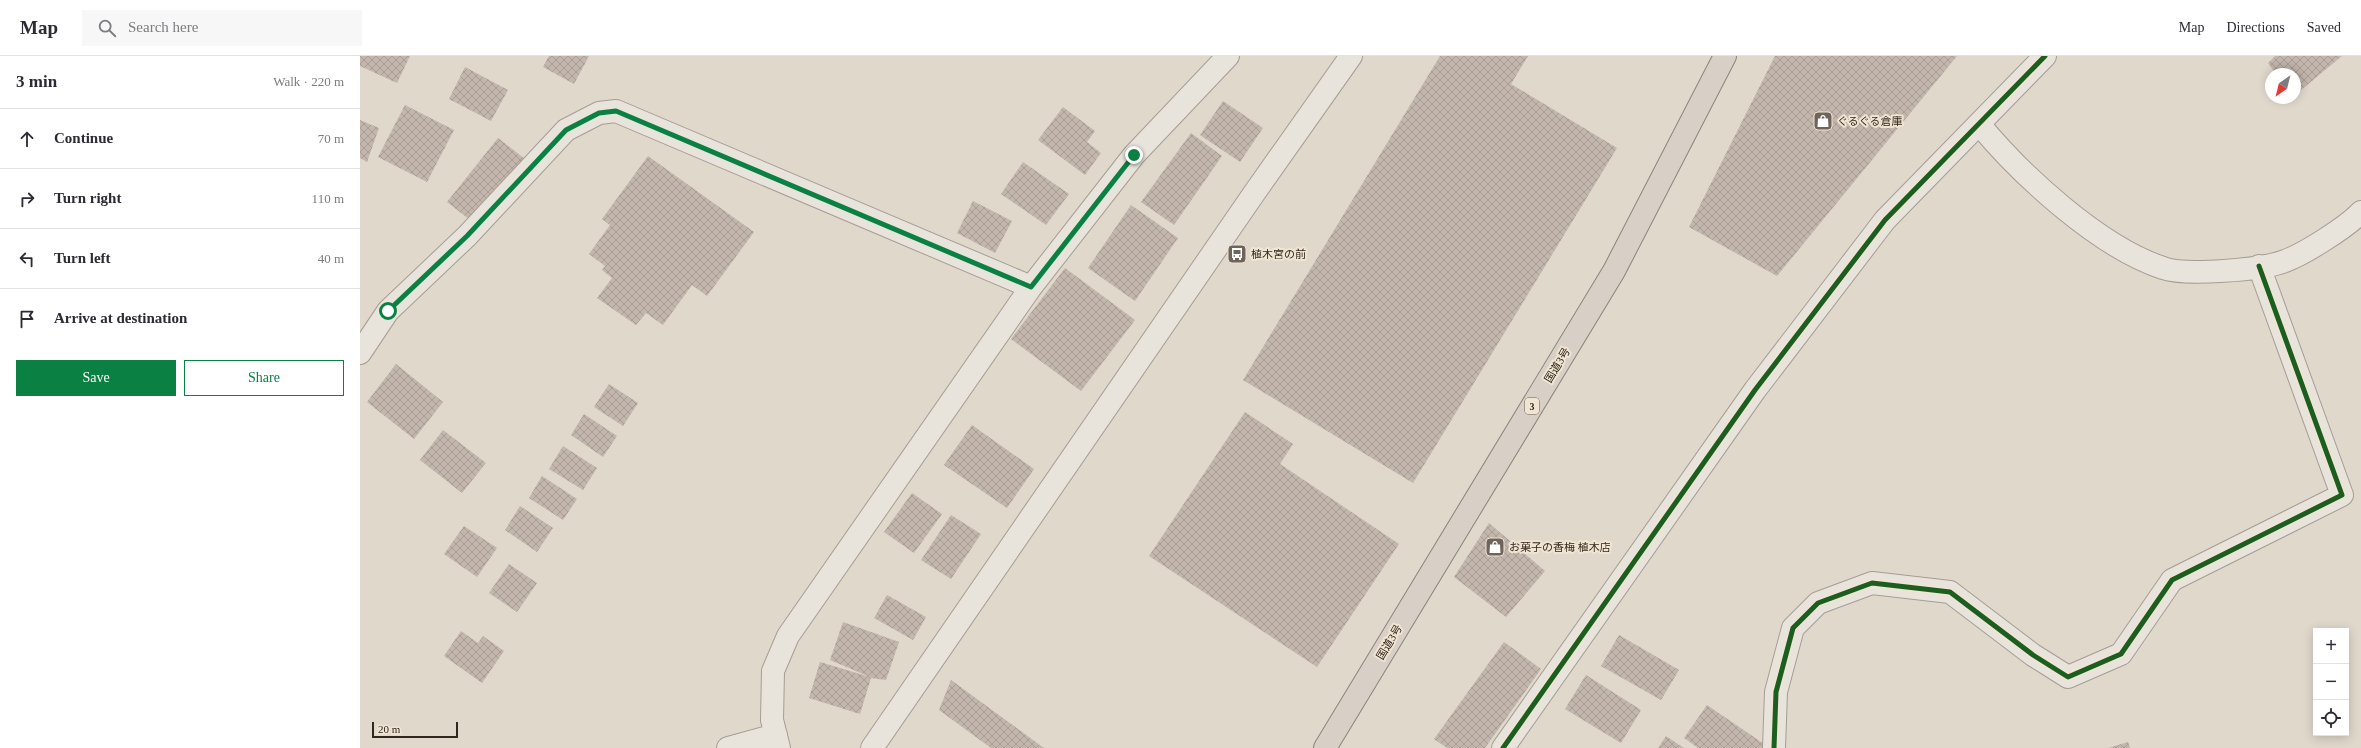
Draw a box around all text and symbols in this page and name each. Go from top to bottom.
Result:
search box [82,10,362,46]
text: Map [20,17,58,38]
icon: search [96,17,118,39]
text: Search here [128,19,198,35]
text: Map [2179,20,2204,35]
text: Directions [2226,20,2285,35]
text: Saved [2307,20,2341,35]
north arrow [2265,68,2301,104]
text: 3 min [16,72,57,91]
text: Walk · 220 m [273,74,344,89]
shop icon: ぐるぐる倉庫 [1812,110,1834,132]
place label: ぐるぐる倉庫 [1837,115,1903,127]
icon: ahead [16,128,38,150]
text: Continue [54,130,113,146]
text: 70 m [318,131,344,146]
route end [1125,146,1143,164]
icon: right [16,188,38,210]
text: Turn right [54,190,121,206]
text: 110 m [312,191,344,206]
bus stop icon: 植木宮の前 [1226,243,1248,265]
icon: left [16,248,38,270]
place label: 植木宮の前 [1251,248,1306,260]
text: Turn left [54,250,111,266]
text: 40 m [318,251,344,266]
route start [379,302,397,320]
icon: arrive [16,308,38,330]
text: Arrive at destination [54,310,187,326]
street label: 国道3号 [1542,345,1572,385]
button: Save [16,360,176,396]
button: Share [184,360,344,396]
road number: 3 [1525,398,1539,414]
shop icon: お菓子の香梅 植木店 [1484,536,1506,558]
place label: お菓子の香梅 植木店 [1509,541,1611,553]
street label: 国道3号 [1374,622,1404,662]
map controls [2313,628,2349,736]
button: + [2313,628,2349,664]
button: − [2313,664,2349,700]
button: locate [2313,700,2349,736]
scale bar [372,720,458,739]
text: 20 m [378,723,400,735]

